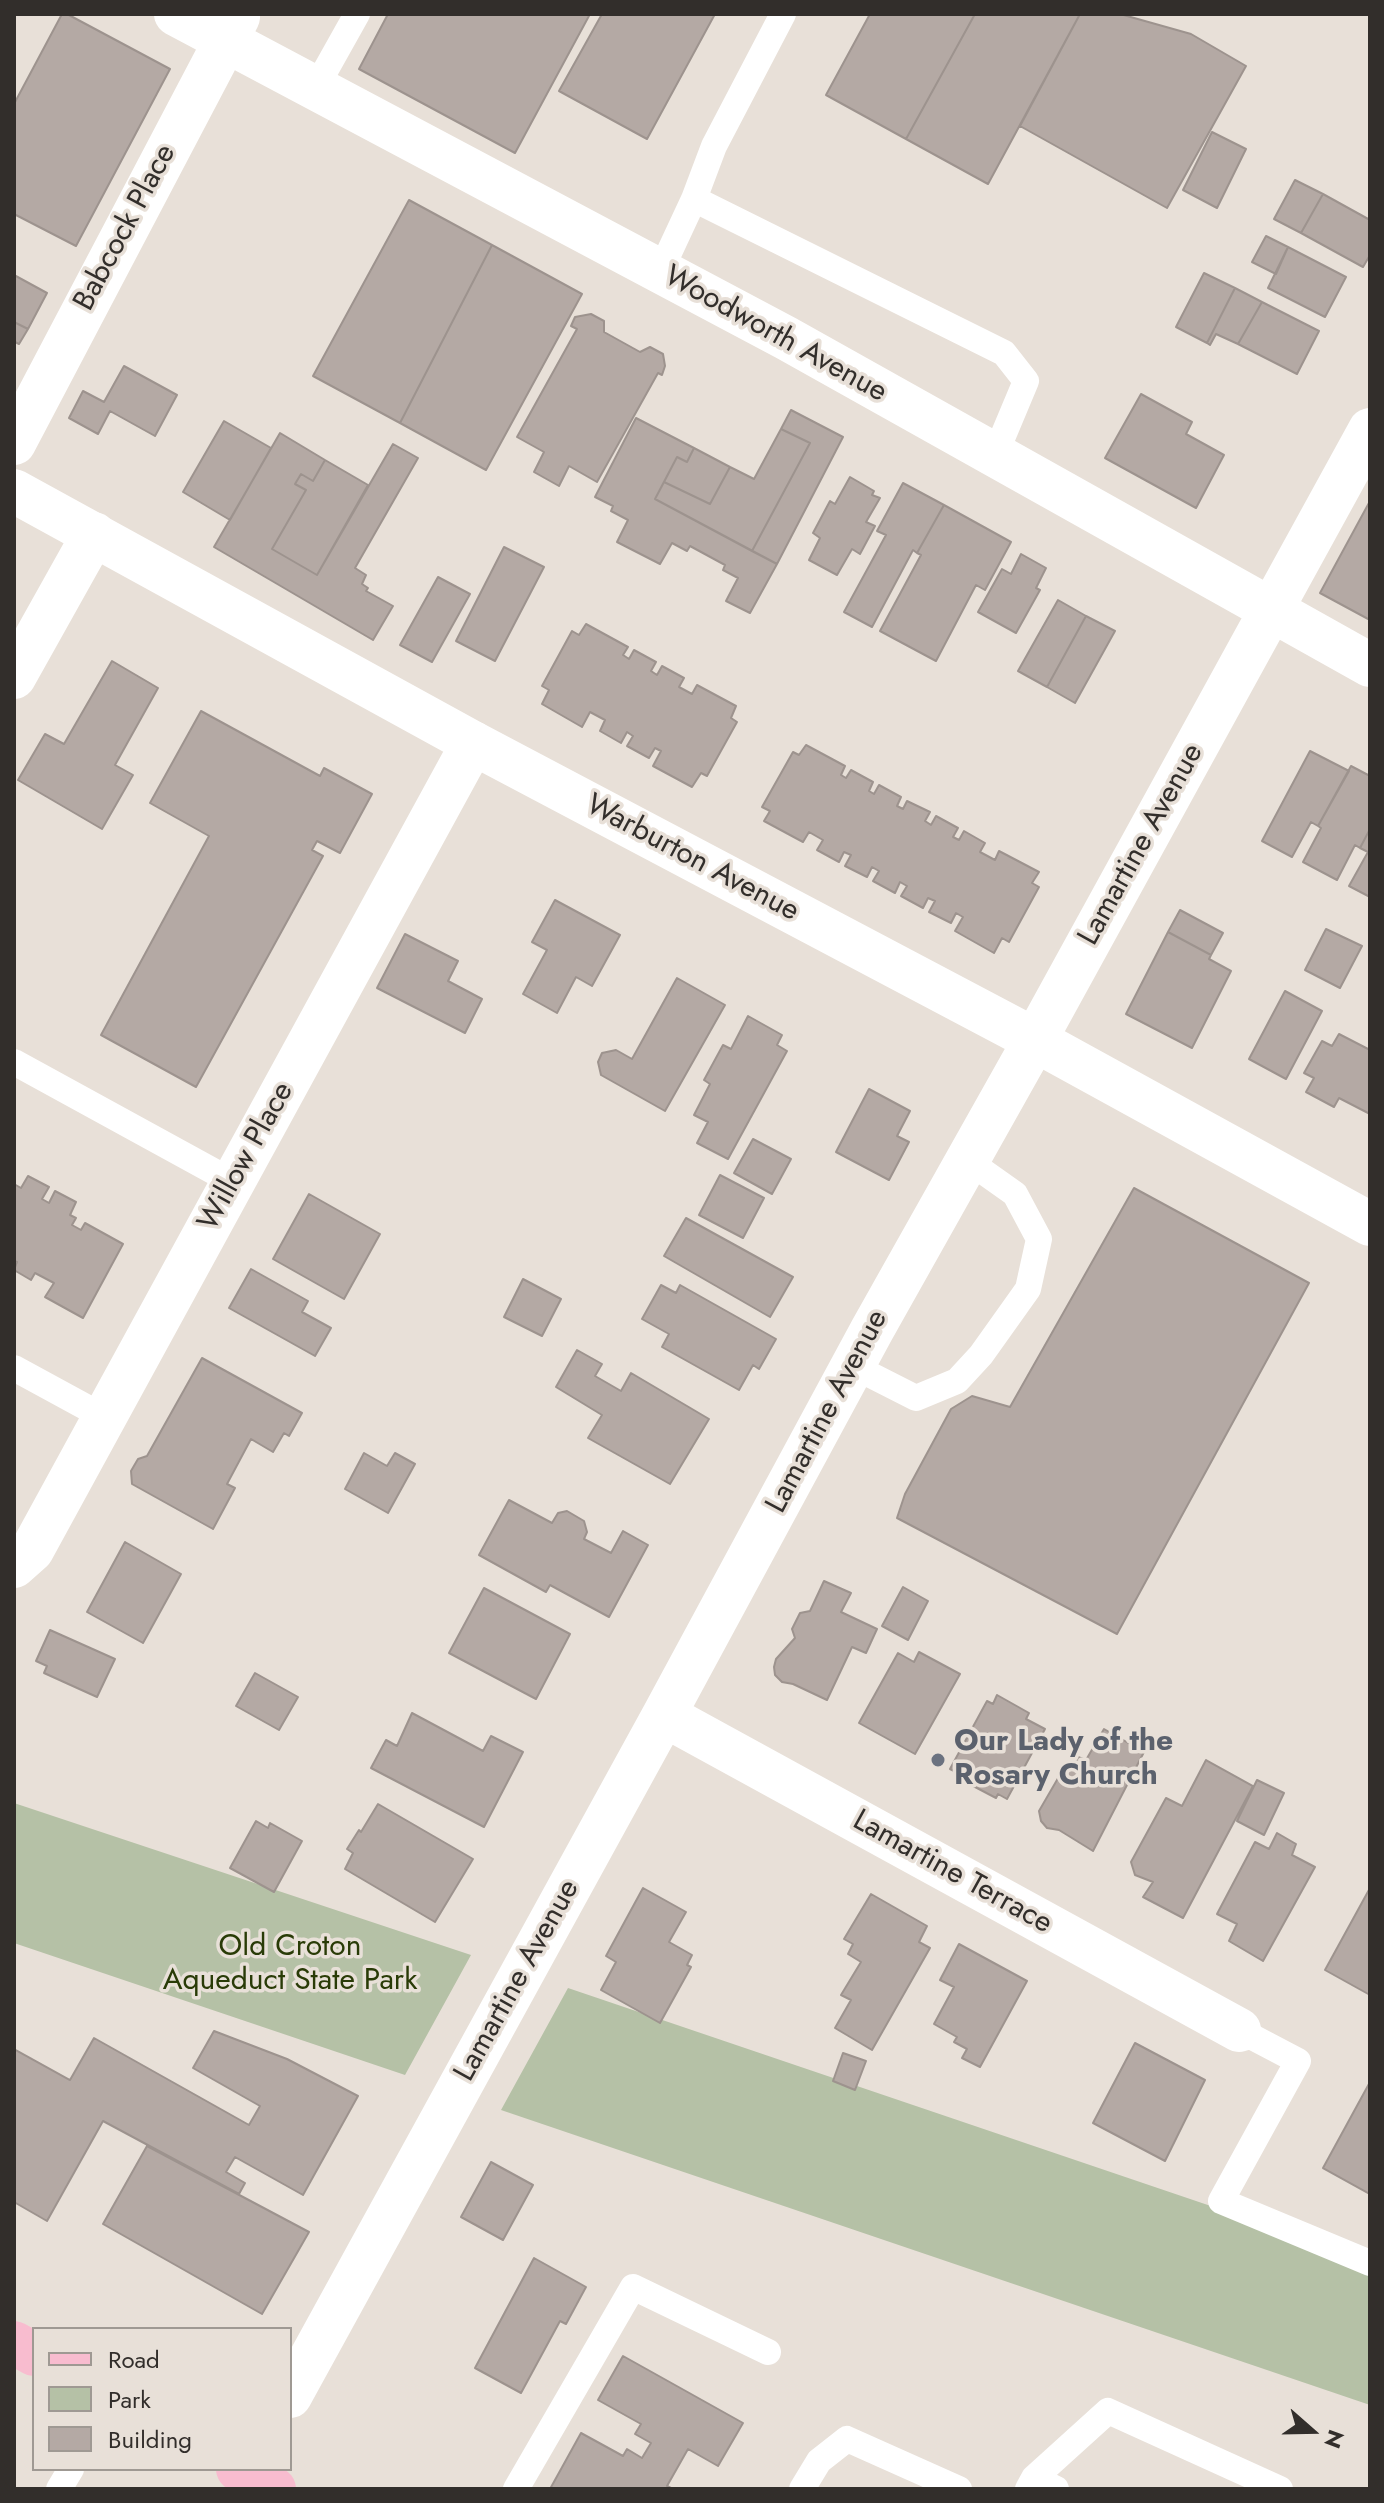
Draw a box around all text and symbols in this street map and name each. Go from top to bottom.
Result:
street label: Babcock Place [67,139,185,317]
street label: Woodworth Avenue [657,259,893,411]
street label: Lamartine Avenue [1072,738,1212,952]
street label: Warburton Avenue [579,788,805,930]
street label: Willow Place [191,1076,303,1238]
street label: Lamartine Avenue [759,1304,897,1520]
place label: Our Lady of the Rosary Church [954,1725,1173,1796]
marker: Our Lady of the Rosary Church [929,1751,947,1769]
street label: Lamartine Terrace [846,1803,1058,1943]
street label: Lamartine Avenue [448,1874,588,2088]
park label: Old Croton Aqueduct State Park [163,1930,417,2000]
legend [32,2327,292,2471]
text: Road [108,2342,160,2377]
text: Park [108,2382,151,2417]
north arrow [1272,2391,1352,2471]
text: Building [108,2422,192,2457]
text: N [1317,2426,1353,2453]

